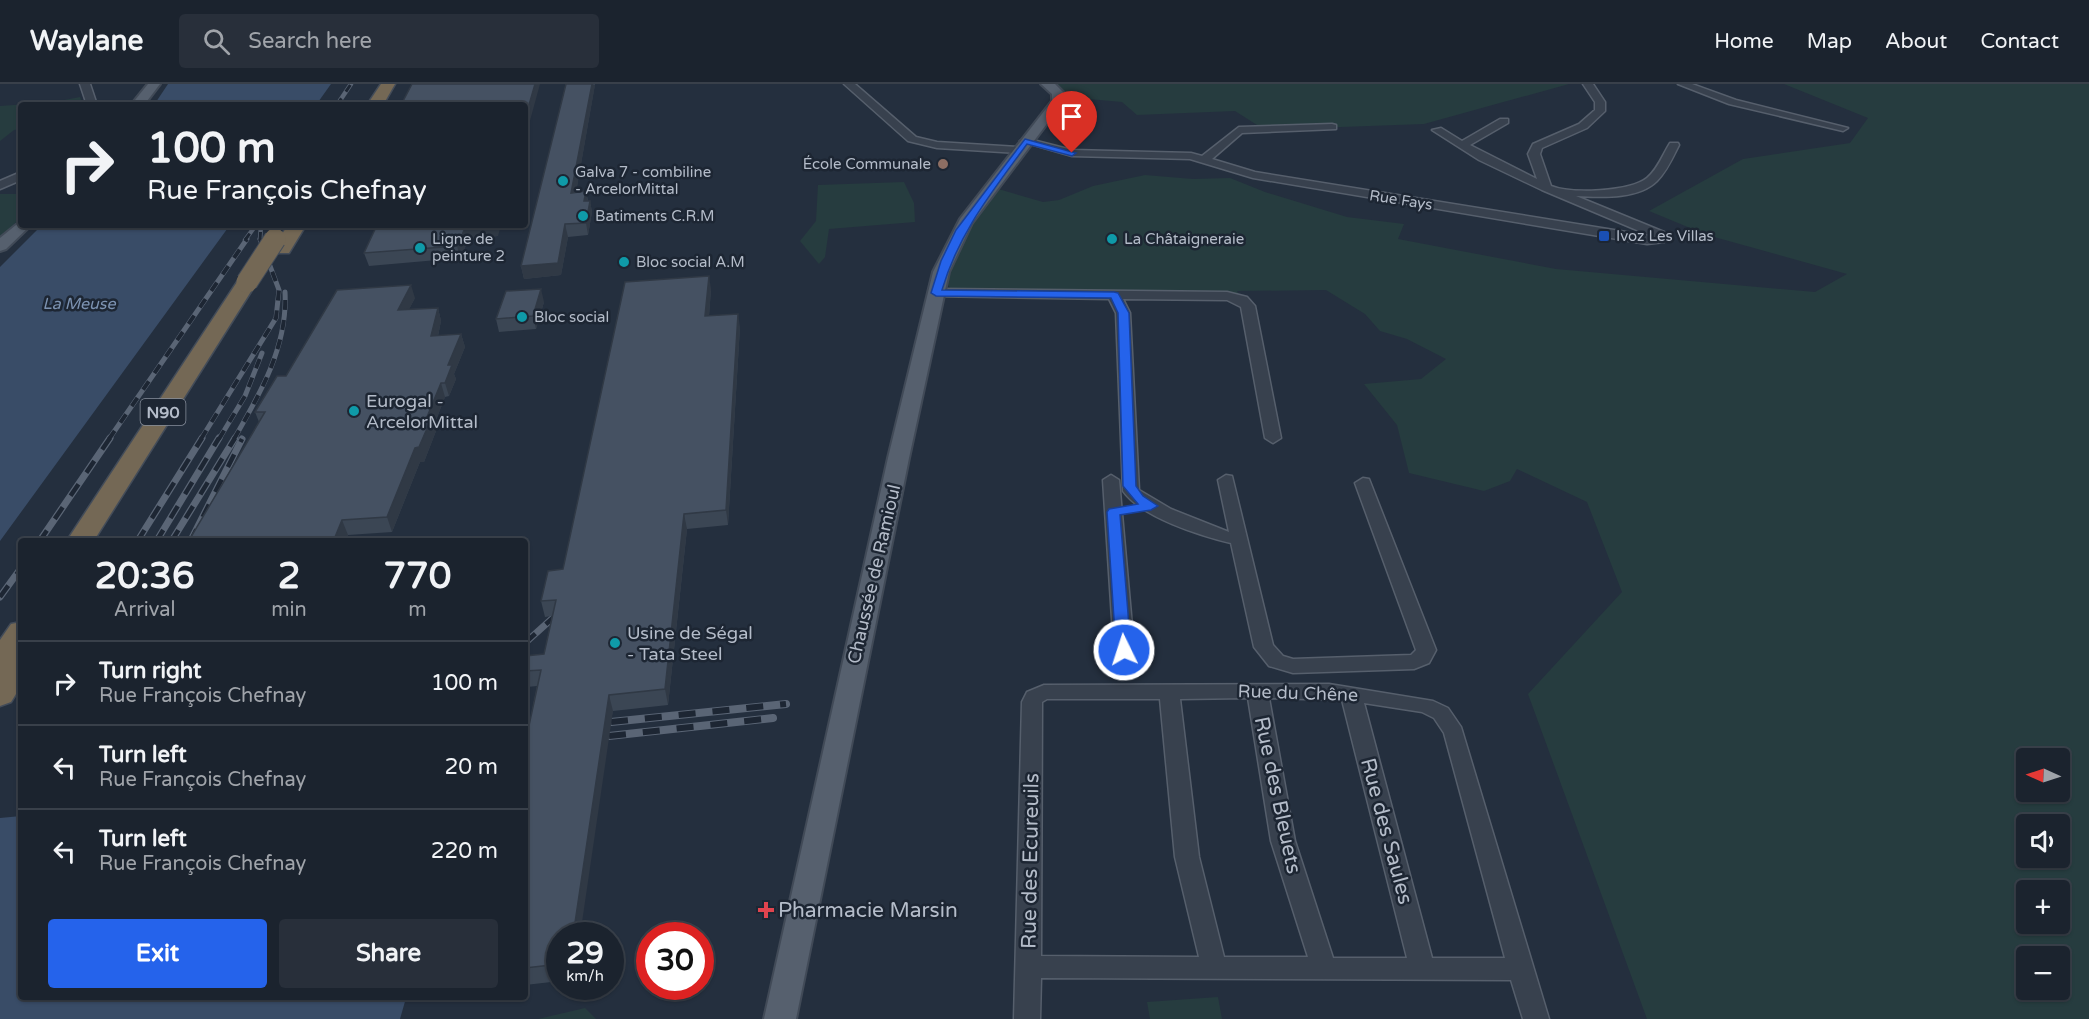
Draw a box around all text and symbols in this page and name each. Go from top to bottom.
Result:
search box [179,14,599,68]
text: Waylane [30,24,143,58]
icon: search [200,25,233,58]
text: Search here [248,28,372,54]
text: Home [1714,29,1774,54]
text: Map [1807,29,1852,54]
text: About [1885,29,1947,54]
text: Contact [1980,29,2059,54]
pin [1046,91,1097,153]
icon: arrive [1055,100,1088,133]
text: 100 m [147,123,276,174]
icon: right [48,126,126,204]
place label: École Communale [803,155,931,173]
marker: École Communale [936,157,950,171]
place label: Galva 7 - combiline - ArcelorMittal [575,163,711,198]
text: Rue François Chefnay [147,174,427,207]
marker: Galva 7 - combiline - ArcelorMittal [556,174,570,188]
street label: Rue Fays [1368,186,1434,214]
place label: Batiments C.R.M [595,207,715,225]
marker: Batiments C.R.M [576,209,590,223]
place label: Ivoz Les Villas [1616,227,1714,245]
marker: Ivoz Les Villas [1597,229,1611,243]
place label: Ligne de peinture 2 [432,230,505,265]
place label: La Châtaigneraie [1124,230,1244,248]
marker: La Châtaigneraie [1105,232,1119,246]
marker: Ligne de peinture 2 [413,241,427,255]
place label: Bloc social A.M [636,253,745,271]
marker: Bloc social A.M [617,255,631,269]
water label: La Meuse [42,294,117,314]
place label: Bloc social [534,308,609,326]
marker: Bloc social [515,310,529,324]
place label: Eurogal - ArcelorMittal [366,390,478,433]
road number: N90 [140,399,186,425]
marker: Eurogal - ArcelorMittal [347,404,361,418]
street label: Chaussée de Ramioul [843,482,905,666]
text: 20:36 [95,555,195,598]
text: 2 [278,555,300,598]
text: 770 [383,555,451,598]
text: Arrival [114,598,176,622]
text: min [271,598,307,622]
text: m [408,598,427,622]
position arrow [1092,618,1156,682]
place label: Usine de Ségal - Tata Steel [627,622,753,665]
marker: Usine de Ségal - Tata Steel [608,636,622,650]
text: Turn right [99,658,201,684]
icon: right [48,667,81,700]
text: 100 m [431,670,498,696]
street label: Rue du Chêne [1237,680,1359,706]
text: Rue François Chefnay [99,684,306,708]
street label: Rue des Bleuets [1249,714,1306,876]
text: Turn left [99,742,187,768]
north arrow [2016,748,2070,802]
map controls [2016,748,2070,1000]
icon: left [48,751,81,784]
text: 20 m [444,754,498,780]
street label: Rue des Saules [1355,755,1418,907]
text: Rue François Chefnay [99,768,306,792]
street label: Rue des Ecureuils [1016,773,1045,949]
button: sound [2016,814,2070,868]
text: Turn left [99,826,187,852]
icon: left [48,835,81,868]
text: 220 m [431,838,498,864]
text: Rue François Chefnay [99,852,306,876]
button: + [2016,880,2070,934]
place label: Pharmacie Marsin [778,898,958,923]
marker: Pharmacie Marsin [759,903,773,917]
button: Exit [48,919,267,988]
button: Share [279,919,498,988]
speed limit sign: 30 [636,922,714,1000]
text: 29 [566,935,604,972]
button: − [2016,946,2070,1000]
text: km/h [566,967,604,985]

